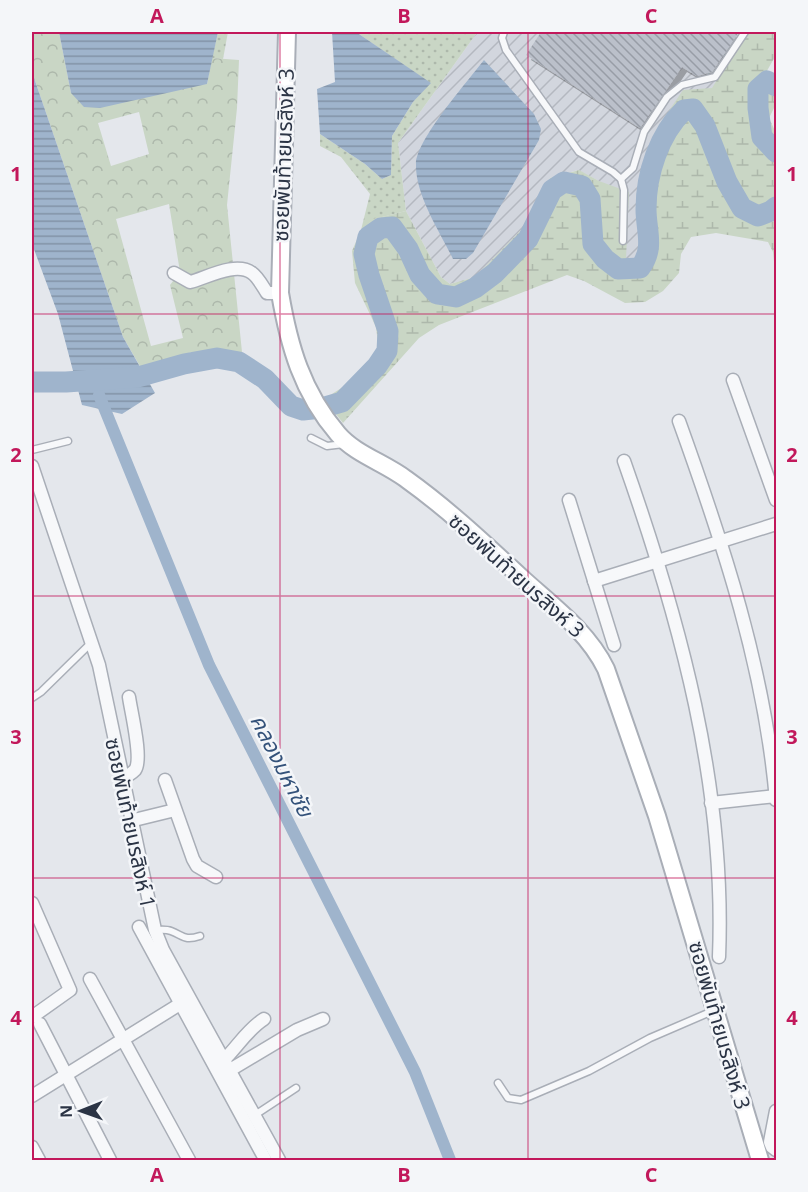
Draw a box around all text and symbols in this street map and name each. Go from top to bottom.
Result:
text: A [150,2,164,29]
text: B [397,2,411,29]
text: C [645,2,658,29]
street label: ซอยพันท้ายนรสิงห์ 3 [266,68,300,242]
text: 1 [10,160,22,187]
text: 1 [786,160,798,187]
text: 2 [10,441,22,468]
text: 2 [786,441,798,468]
street label: ซอยพันท้ายนรสิงห์ 3 [443,506,591,644]
water label: คลองมหาชัย [244,709,322,823]
text: 3 [10,723,22,750]
text: 3 [786,723,798,750]
street label: ซอยพันท้ายนรสิงห์ 1 [99,735,163,911]
street label: ซอยพันท้ายนรสิงห์ 3 [683,938,757,1112]
text: 4 [10,1004,22,1031]
text: 4 [786,1004,798,1031]
north arrow [51,1081,111,1141]
text: N [55,1105,77,1118]
text: A [150,1161,164,1188]
text: B [397,1161,411,1188]
text: C [645,1161,658,1188]

